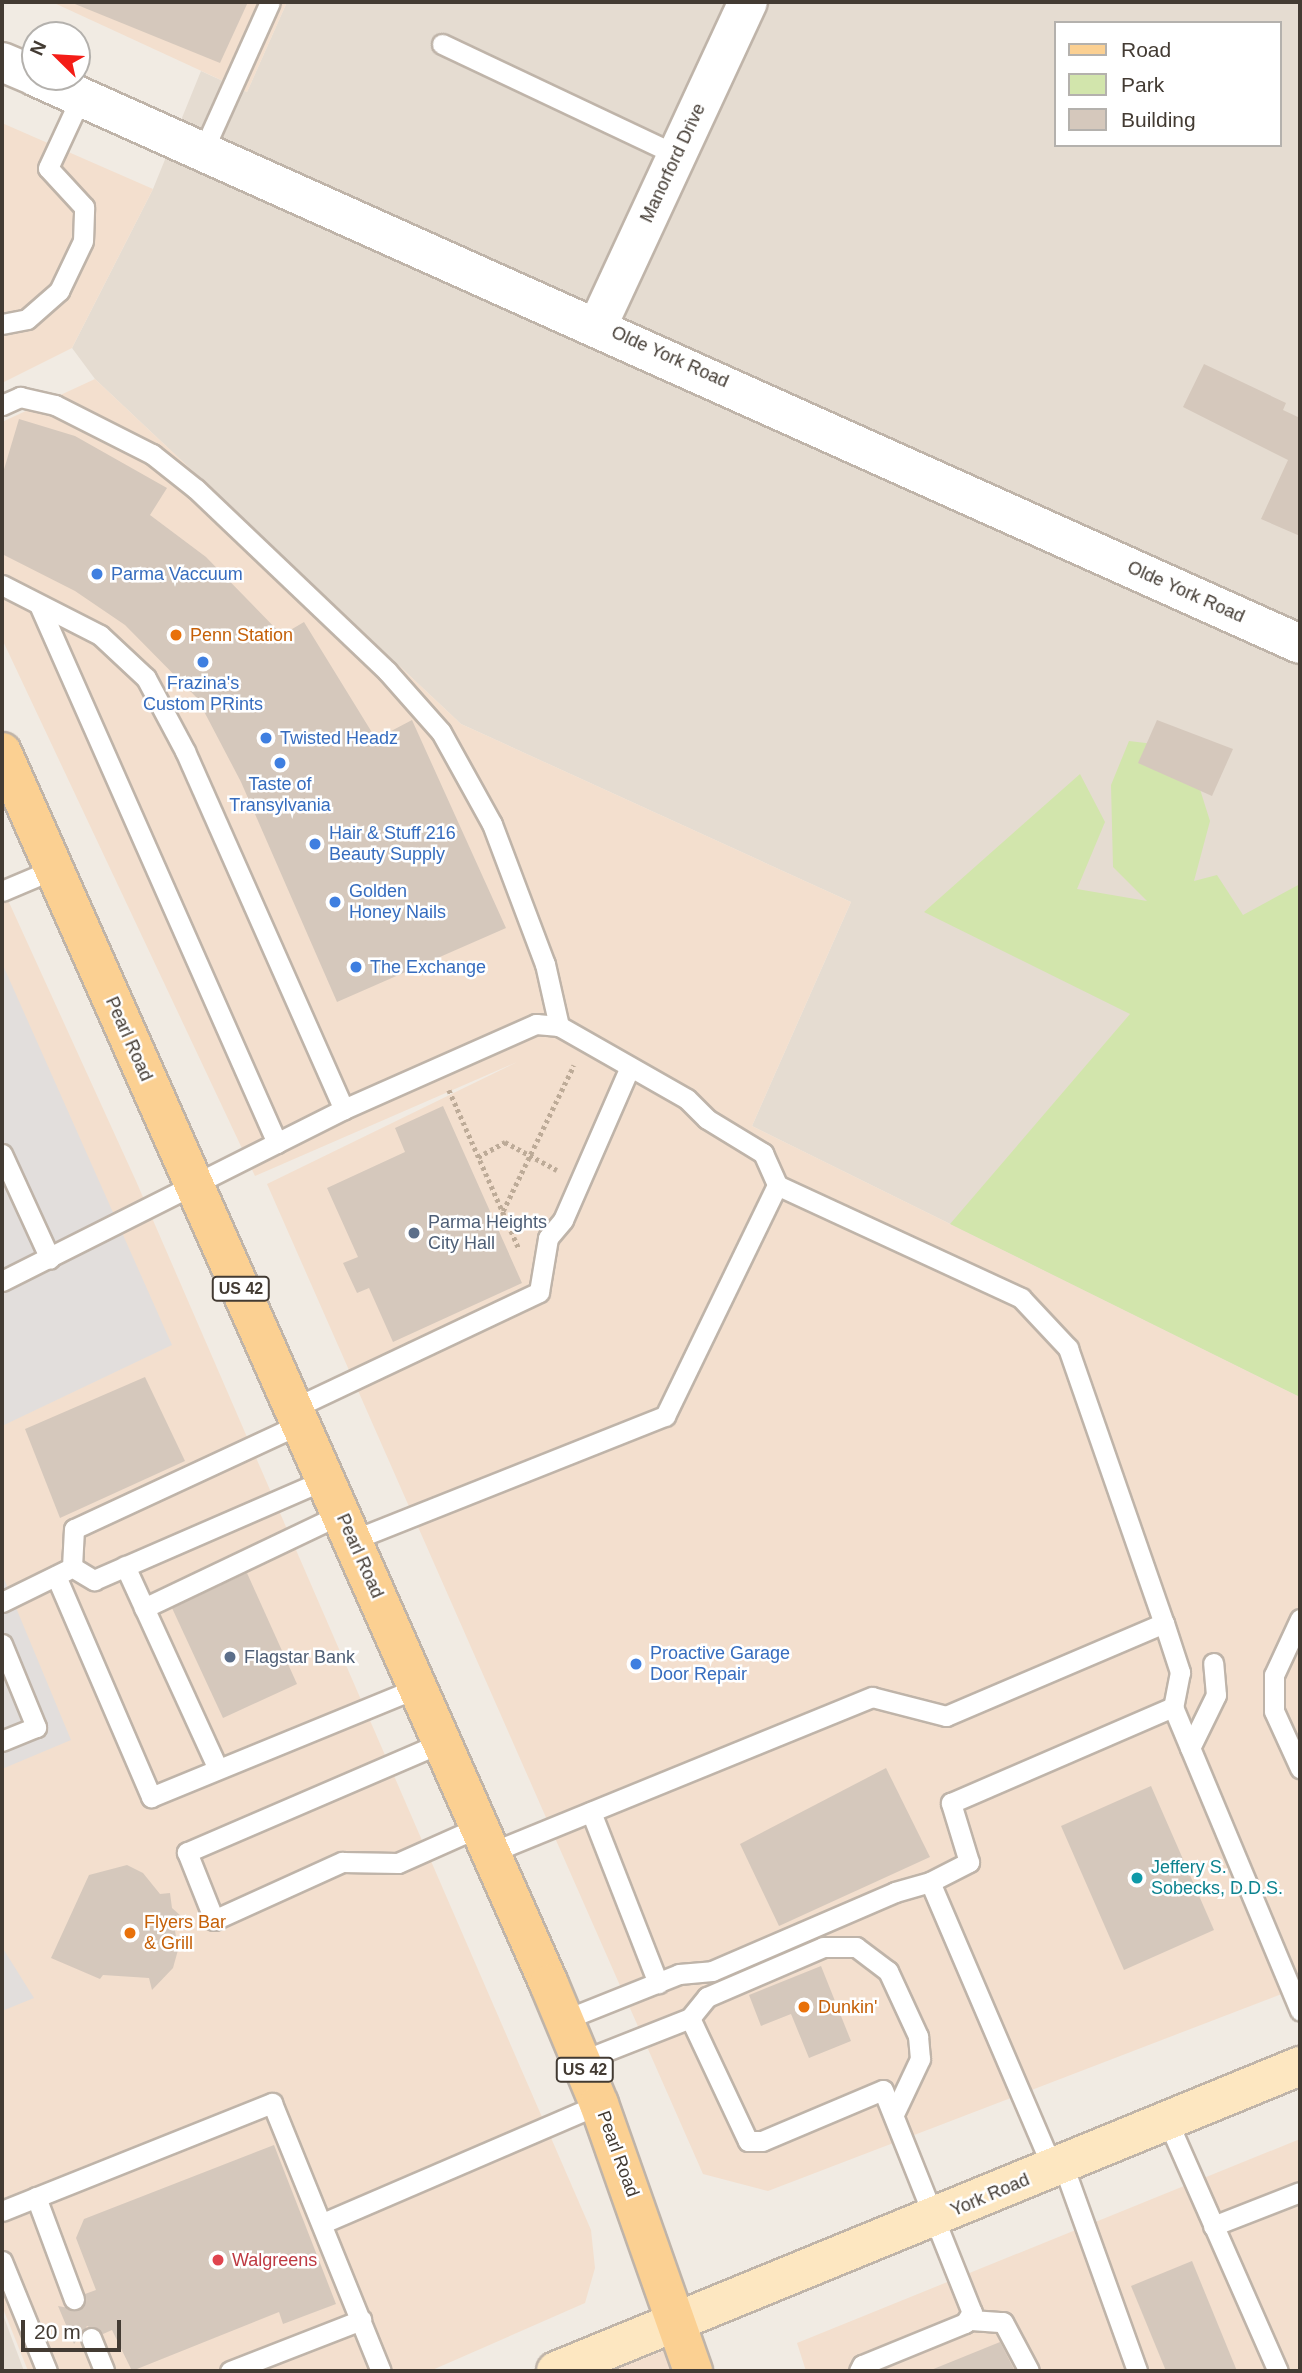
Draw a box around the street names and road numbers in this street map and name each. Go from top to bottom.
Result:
street label: Manorford Drive [636,100,710,226]
street label: Olde York Road [608,321,732,393]
street label: Olde York Road [1124,556,1248,628]
street label: Pearl Road [101,993,157,1085]
road number: US 42 [211,1276,271,1302]
street label: Pearl Road [332,1510,388,1602]
road number: US 42 [555,2058,615,2082]
street label: Pearl Road [592,2108,644,2200]
street label: York Road [947,2169,1033,2221]

